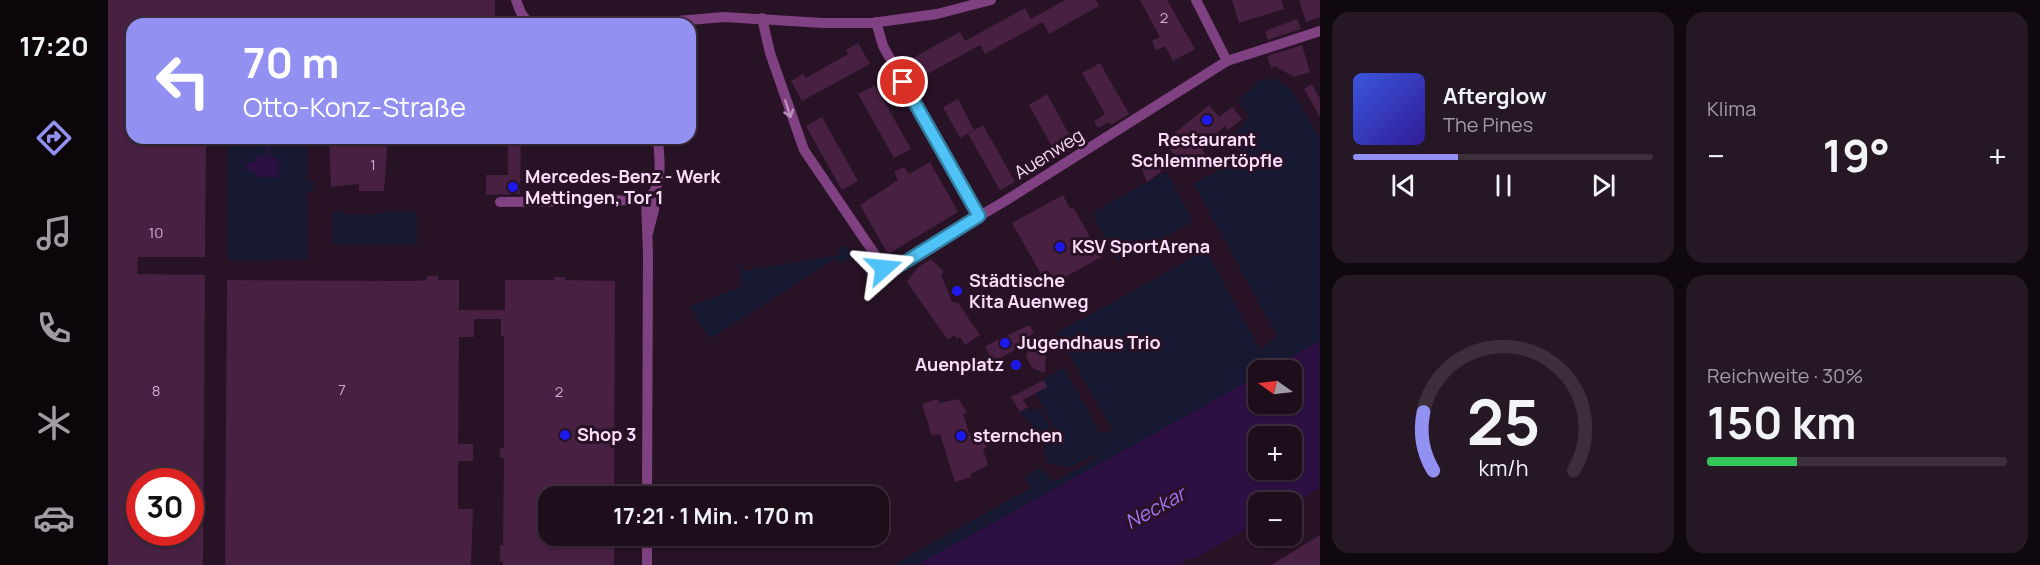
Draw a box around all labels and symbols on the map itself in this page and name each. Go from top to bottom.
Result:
house number: 2 [1160,7,1168,28]
pin [877,56,928,107]
one-way arrow [783,99,794,118]
marker: Restaurant Schlemmertöpfle [1200,113,1214,127]
street label: Auenweg [1009,122,1088,184]
place label: Restaurant Schlemmertöpfle [1131,127,1283,172]
house number: 1 [370,154,376,175]
place label: Mercedes-Benz - Werk Mettingen, Tor 1 [525,164,721,209]
marker: Mercedes-Benz - Werk Mettingen, Tor 1 [506,180,520,194]
house number: 10 [149,222,164,243]
place label: KSV SportArena [1072,234,1210,258]
position arrow [852,236,916,300]
marker: KSV SportArena [1053,240,1067,254]
place label: Städtische Kita Auenweg [969,268,1089,313]
marker: Städtische Kita Auenweg [950,284,964,298]
place label: Jugendhaus Trio [1017,330,1161,354]
marker: Jugendhaus Trio [998,336,1012,350]
place label: Auenplatz [915,352,1004,376]
marker: Auenplatz [1009,358,1023,372]
north arrow [1248,360,1302,414]
house number: 7 [338,379,346,400]
house number: 8 [152,380,160,401]
house number: 2 [555,381,563,402]
place label: Shop 3 [577,422,636,446]
place label: sternchen [973,423,1063,447]
marker: Shop 3 [558,428,572,442]
marker: sternchen [954,429,968,443]
speed limit sign: 30 [126,468,204,546]
water label: Neckar [1120,479,1192,535]

